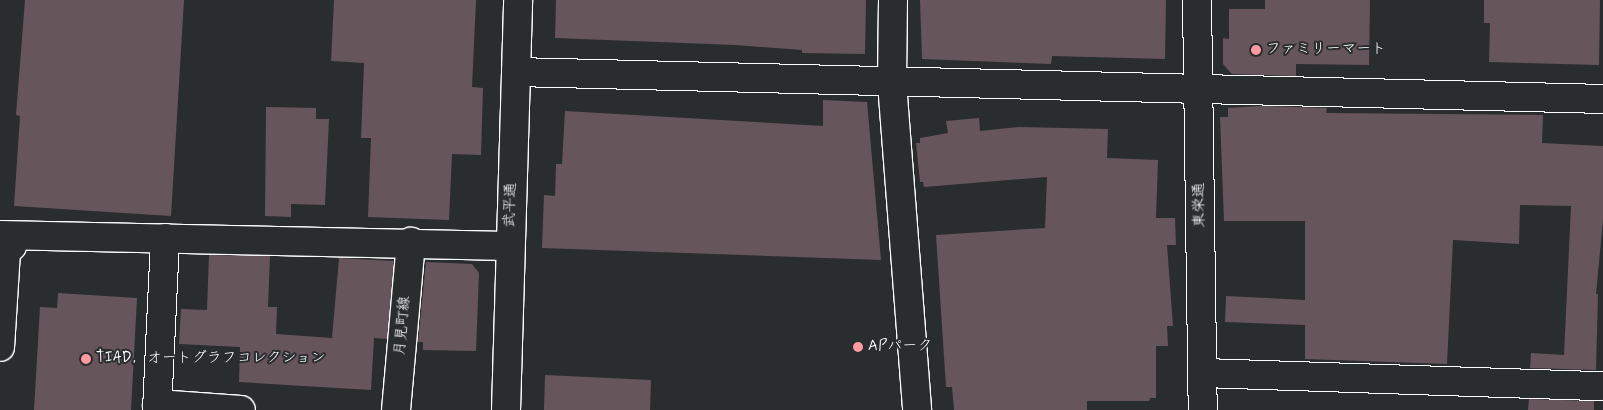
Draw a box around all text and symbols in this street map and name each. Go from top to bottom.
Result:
place label: ファミリーマート [1266,41,1386,59]
marker: ファミリーマート [1250,44,1262,56]
street label: 武平通 [501,182,521,228]
street label: 東栄通 [1191,182,1209,228]
street label: 月見町線 [391,295,415,357]
place label: APパーク [868,338,932,356]
marker: APパーク [852,341,864,353]
place label: TIAD，オートグラフコレクション [96,350,327,368]
marker: TIAD，オートグラフコレクション [80,353,92,365]

